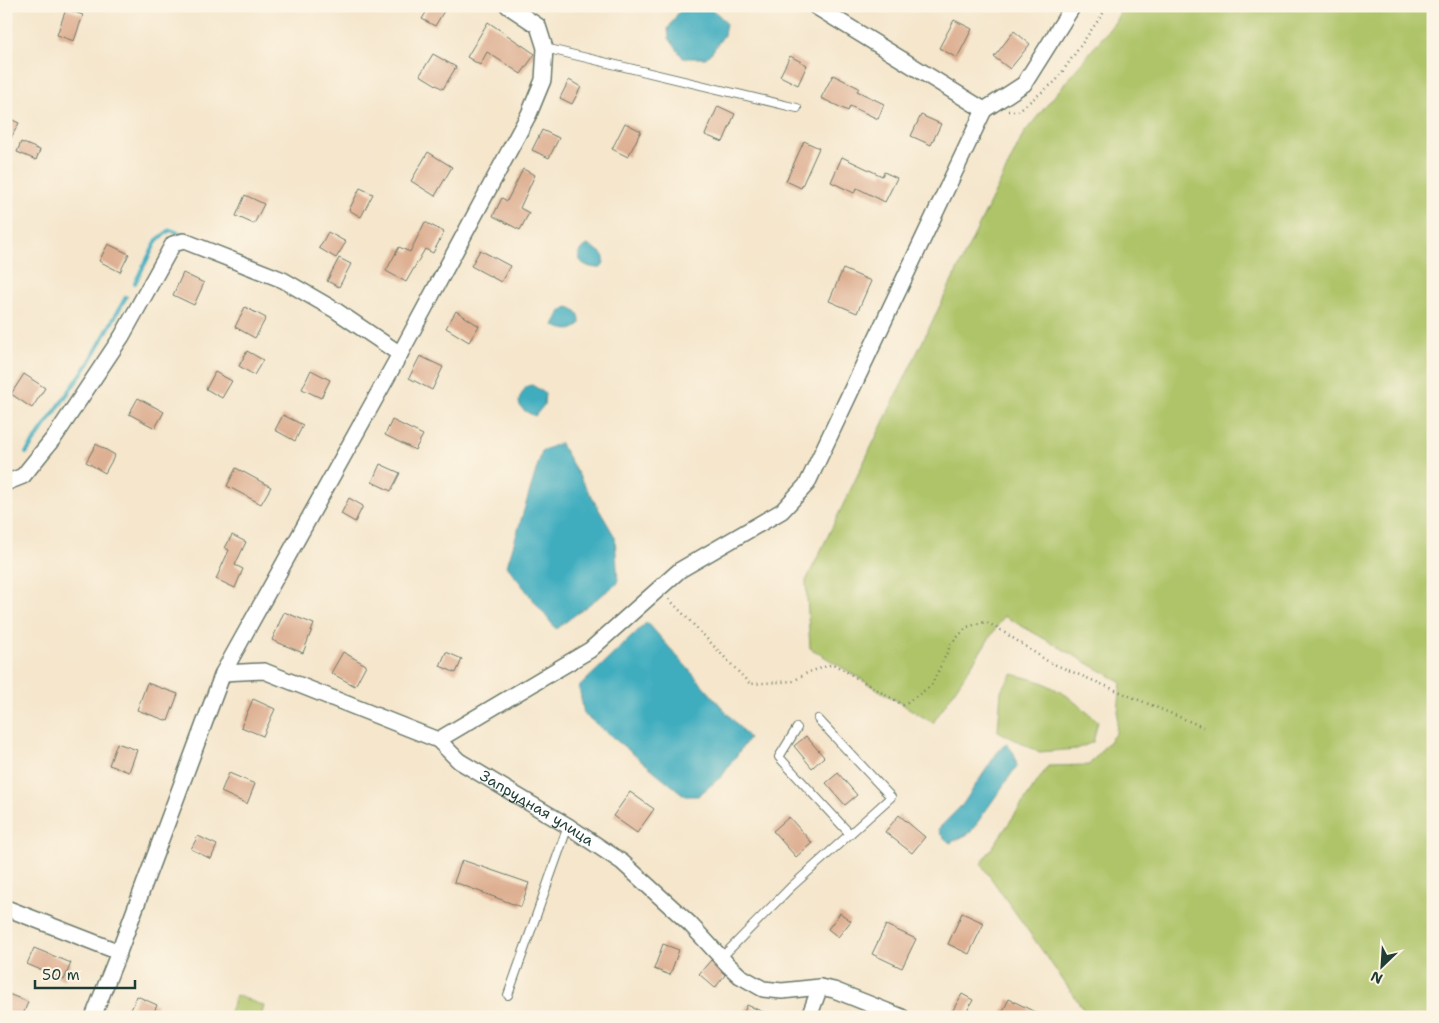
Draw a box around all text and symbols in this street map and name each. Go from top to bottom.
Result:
street label: Запрудная улица [476,766,598,851]
north arrow [1356,940,1406,990]
scale bar [35,958,135,990]
text: 50 m [42,965,80,985]
text: N [1368,967,1385,988]

